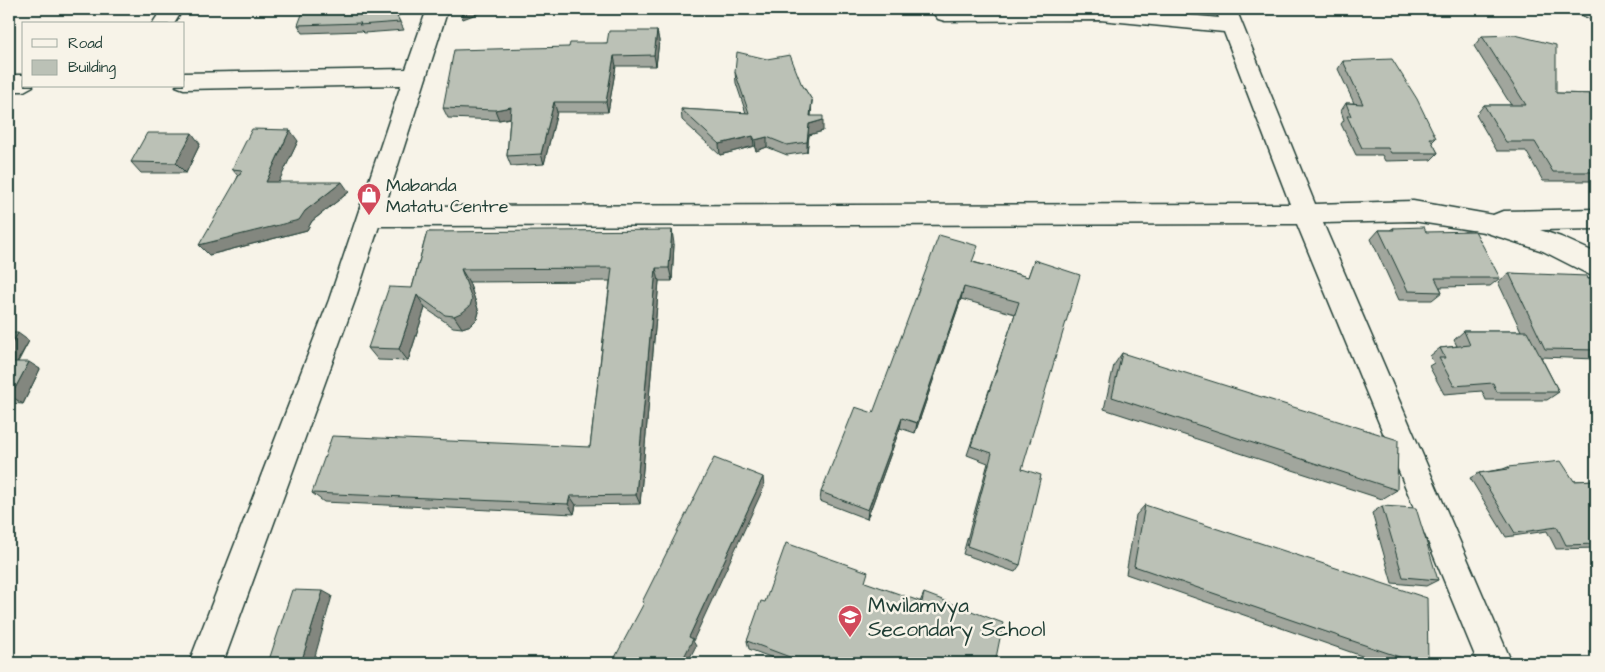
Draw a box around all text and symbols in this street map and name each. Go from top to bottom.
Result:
legend [22,22,185,88]
text: Road [68,33,103,54]
text: Building [68,57,116,79]
place label: Mabanda Matatu Centre [386,173,509,219]
shop icon: Mabanda Matatu Centre [356,182,382,216]
place label: Mwilamvya Secondary School [868,591,1046,646]
school or university icon: Mwilamvya Secondary School [837,604,863,638]

